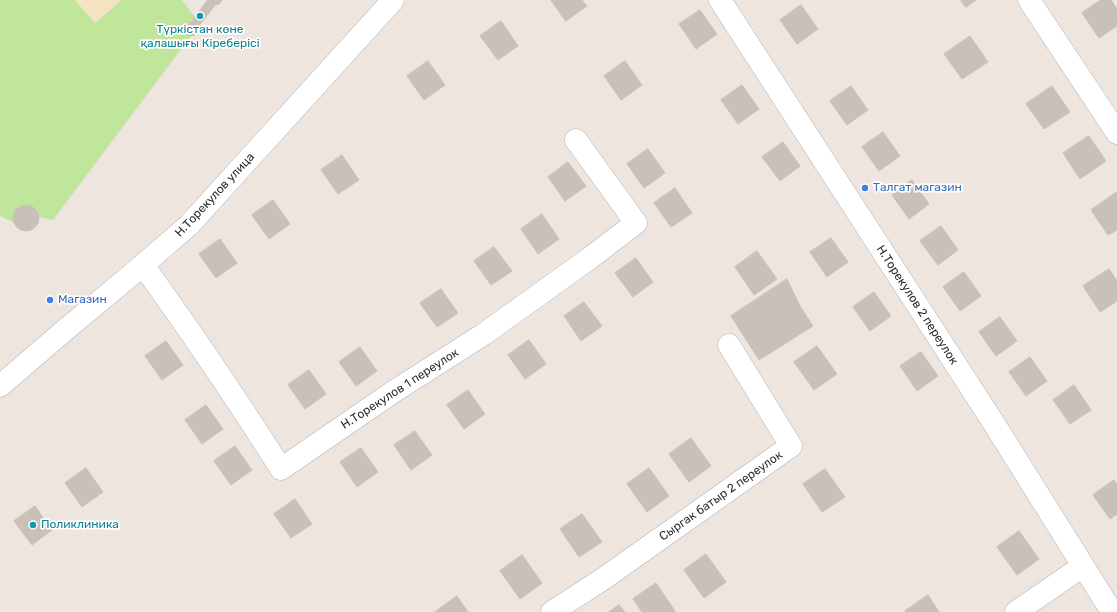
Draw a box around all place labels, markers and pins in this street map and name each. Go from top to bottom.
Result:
marker: Түркістан көне қалашығы Кіреберісі [195,11,205,21]
place label: Түркістан көне қалашығы Кіреберісі [140,23,260,51]
place label: Талгат магазин [873,181,962,195]
marker: Талгат магазин [860,183,870,193]
place label: Магазин [58,293,107,307]
marker: Магазин [45,295,55,305]
place label: Поликлиника [41,518,119,532]
marker: Поликлиника [28,520,38,530]

